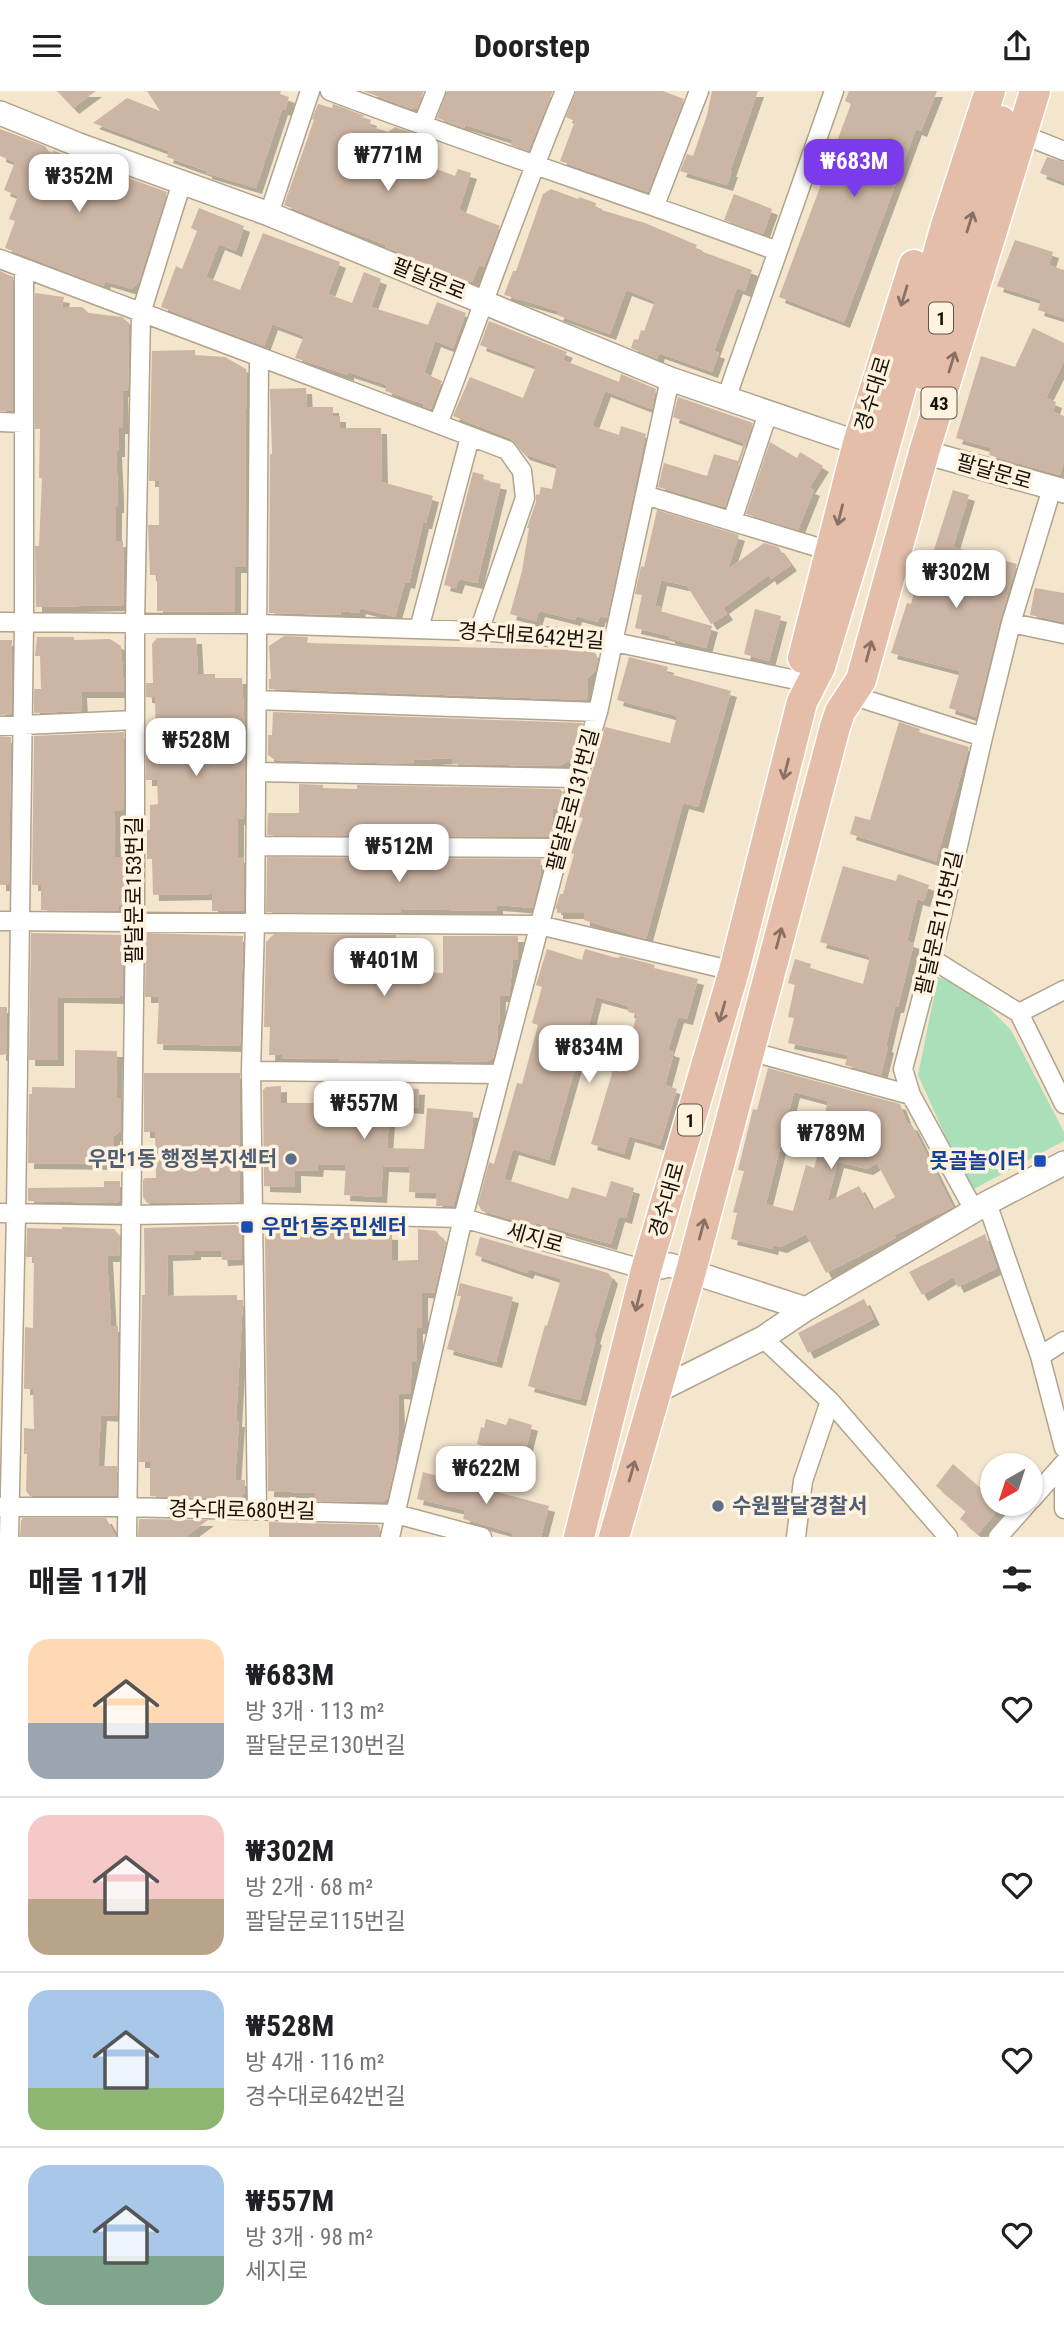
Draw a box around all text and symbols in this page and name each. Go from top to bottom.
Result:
icon: menu [28,27,66,65]
text: Doorstep [474,27,590,65]
icon: share [998,27,1036,65]
pin: ₩771M [339,133,437,193]
pin: ₩683M [805,139,903,199]
text: ₩771M [354,142,422,169]
text: ₩683M [820,148,888,175]
pin: ₩352M [30,155,128,214]
text: ₩352M [45,163,113,190]
one-way arrow [964,211,977,233]
street label: 팔달문로 [389,253,469,305]
one-way arrow [897,285,909,307]
road number: 1 [929,303,953,334]
one-way arrow [946,351,959,373]
street label: 경수대로 [850,354,896,434]
road number: 43 [922,387,956,419]
street label: 팔달문로 [954,450,1034,494]
one-way arrow [833,503,846,525]
pin: ₩302M [907,551,1005,610]
text: ₩302M [922,559,990,586]
street label: 경수대로642번길 [457,619,605,653]
one-way arrow [863,640,876,663]
pin: ₩528M [147,719,245,778]
street label: 팔달문로131번길 [542,726,604,874]
text: ₩528M [162,727,230,754]
one-way arrow [779,757,792,780]
street label: 팔달문로153번길 [122,816,146,964]
pin: ₩512M [350,825,448,884]
text: ₩512M [365,833,433,860]
street label: 팔달문로115번길 [911,849,967,997]
one-way arrow [773,927,786,950]
pin: ₩401M [335,939,433,998]
text: ₩401M [350,947,418,974]
one-way arrow [714,1001,727,1023]
pin: ₩834M [540,1025,638,1085]
text: ₩834M [555,1034,623,1061]
pin: ₩557M [315,1081,413,1141]
text: ₩557M [330,1090,398,1117]
road number: 1 [678,1105,702,1135]
pin: ₩789M [782,1111,880,1171]
text: ₩789M [797,1120,865,1147]
place label: 우만1동 행정복지센터 [88,1147,277,1171]
place label: 못골놀이터 [929,1149,1026,1173]
marker: 우만1동 행정복지센터 [283,1151,299,1167]
marker: 못골놀이터 [1032,1153,1048,1169]
street label: 경수대로 [645,1160,689,1240]
place label: 우만1동주민센터 [261,1215,407,1239]
street label: 세지로 [504,1218,566,1258]
one-way arrow [696,1218,709,1241]
marker: 우만1동주민센터 [239,1219,255,1235]
one-way arrow [631,1290,644,1312]
pin: ₩622M [437,1447,535,1506]
north arrow [980,1453,1043,1515]
map controls [980,1453,1043,1516]
text: ₩622M [452,1455,520,1482]
one-way arrow [627,1461,640,1483]
place label: 수원팔달경찰서 [732,1494,867,1518]
street label: 경수대로680번길 [168,1497,316,1523]
marker: 수원팔달경찰서 [710,1498,726,1514]
icon: filters [998,1560,1036,1598]
text: 매물 11개 [28,1564,148,1599]
text: ₩683M [245,1657,334,1692]
icon: home [84,1667,168,1751]
icon: heart [998,1690,1036,1728]
text: 방 3개 · 113 m² [245,1698,384,1725]
text: 팔달문로130번길 [245,1732,406,1759]
text: ₩302M [245,1833,334,1868]
icon: home [84,1843,168,1927]
icon: heart [998,1866,1036,1904]
text: 방 2개 · 68 m² [245,1874,373,1901]
text: 팔달문로115번길 [245,1908,406,1935]
text: ₩528M [245,2008,334,2043]
icon: home [84,2018,168,2102]
icon: heart [998,2041,1036,2079]
text: 방 4개 · 116 m² [245,2049,384,2076]
text: 경수대로642번길 [245,2083,406,2110]
text: ₩557M [245,2183,334,2218]
icon: home [84,2193,168,2277]
icon: heart [998,2216,1036,2254]
text: 방 3개 · 98 m² [245,2224,373,2251]
text: 세지로 [245,2258,308,2285]

